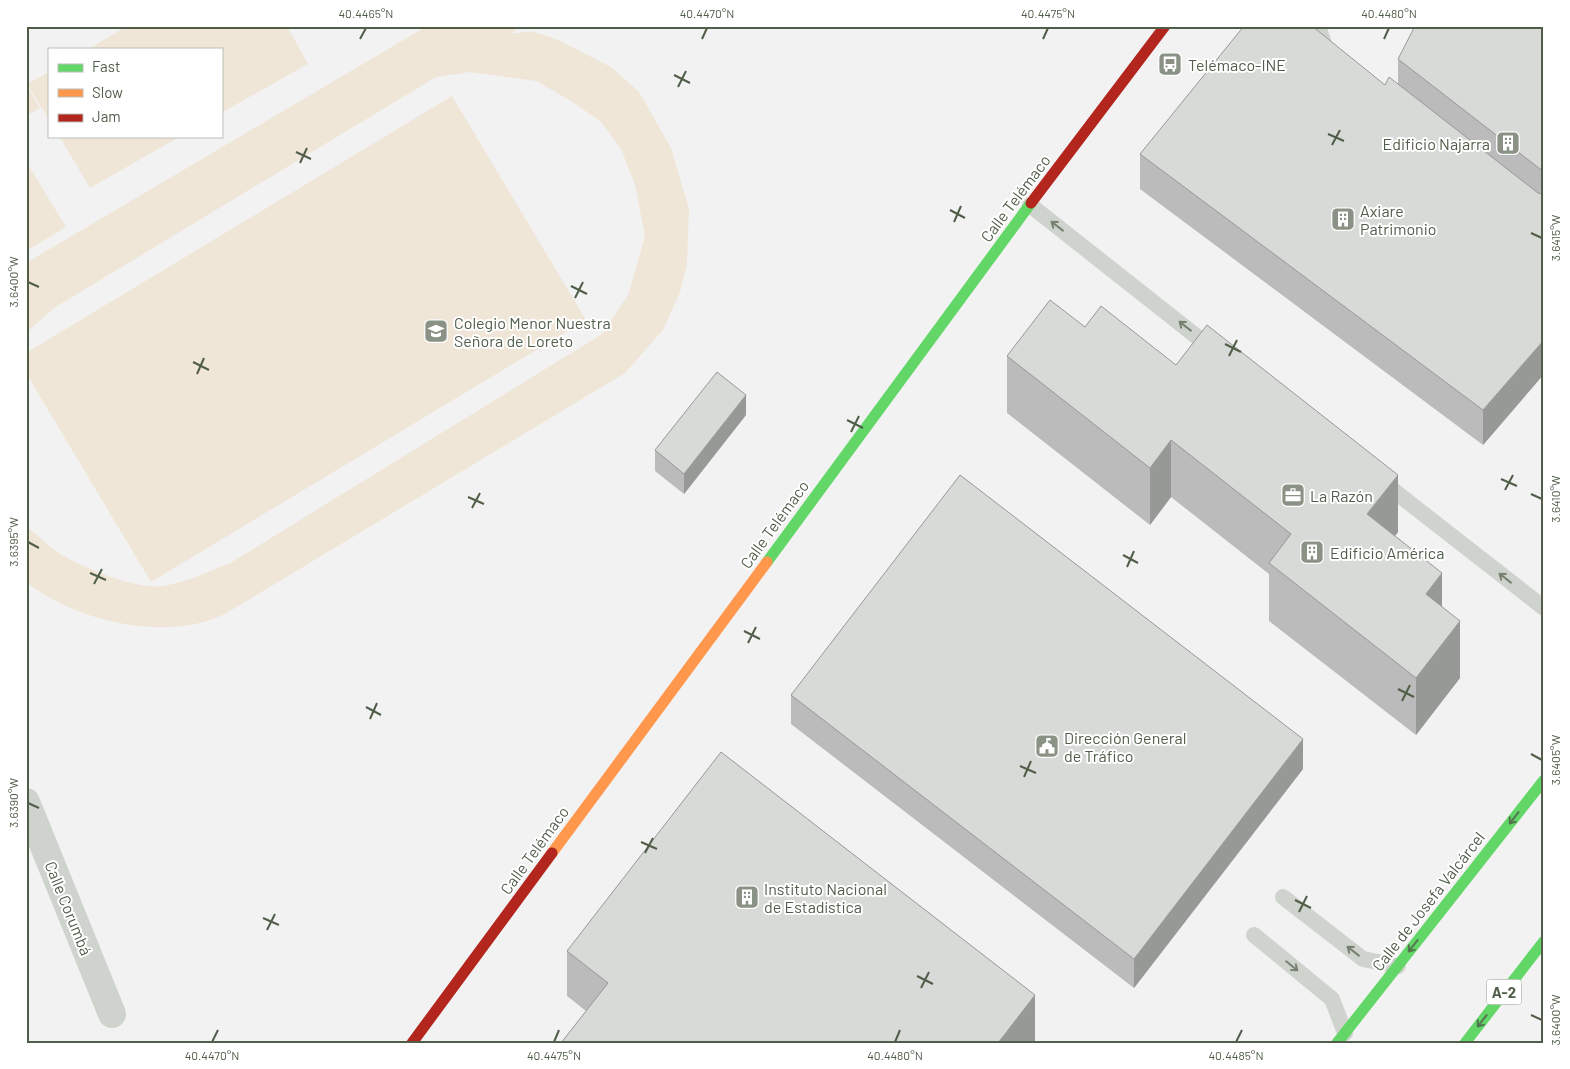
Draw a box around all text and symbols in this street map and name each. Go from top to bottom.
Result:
text: 40.4465°N [339,6,394,20]
text: 40.4470°N [680,6,734,20]
text: 40.4475°N [1021,6,1075,20]
text: 40.4480°N [1361,6,1417,20]
legend [48,48,222,138]
bus stop icon: Telémaco-INE [1157,51,1183,77]
place label: Telémaco-INE [1188,55,1286,74]
text: Fast [92,57,120,75]
text: Slow [92,83,123,101]
text: Jam [92,107,121,125]
building icon: Edificio Najarra [1495,130,1521,156]
place label: Edificio Najarra [1383,134,1490,153]
street label: Calle Telémaco [976,151,1054,245]
place label: Axiare Patrimonio [1360,201,1437,238]
building icon: Axiare Patrimonio [1330,206,1356,232]
text: 3.6415°W [1548,214,1562,261]
one-way arrow [1051,221,1064,232]
text: 3.6400°W [6,256,20,307]
place label: Colegio Menor Nuestra Señora de Loreto [454,313,611,350]
school or university icon: Colegio Menor Nuestra Señora de Loreto [423,318,449,344]
one-way arrow [1179,321,1192,332]
text: 3.6410°W [1548,475,1562,523]
street label: Calle Telémaco [736,476,812,572]
office icon: La Razón [1280,482,1306,508]
place label: La Razón [1310,486,1373,505]
text: 3.6395°W [6,517,20,567]
building icon: Edificio América [1299,539,1325,565]
place label: Edificio América [1330,543,1444,562]
one-way arrow [1499,573,1512,584]
place label: Dirección General de Tráfico [1064,728,1186,765]
public building icon: Dirección General de Tráfico [1034,733,1060,759]
text: 3.6405°W [1548,734,1562,785]
text: 3.6390°W [6,778,20,828]
street label: Calle Telémaco [496,802,572,898]
one-way arrow [1508,811,1519,824]
street label: Calle de Josefa Valcárcel [1368,828,1488,974]
street label: Calle Corumbá [41,858,97,958]
place label: Instituto Nacional de Estadística [764,879,887,916]
building icon: Instituto Nacional de Estadística [734,884,760,910]
one-way arrow [1408,939,1419,952]
one-way arrow [1346,946,1360,956]
one-way arrow [1285,961,1298,972]
road number: A-2 [1486,980,1522,1004]
text: 3.6400°W [1548,994,1562,1045]
one-way arrow [1476,1014,1487,1027]
text: 40.4470°N [185,1048,239,1062]
text: 40.4475°N [527,1048,581,1062]
text: 40.4480°N [867,1048,923,1062]
text: 40.4485°N [1208,1048,1264,1062]

